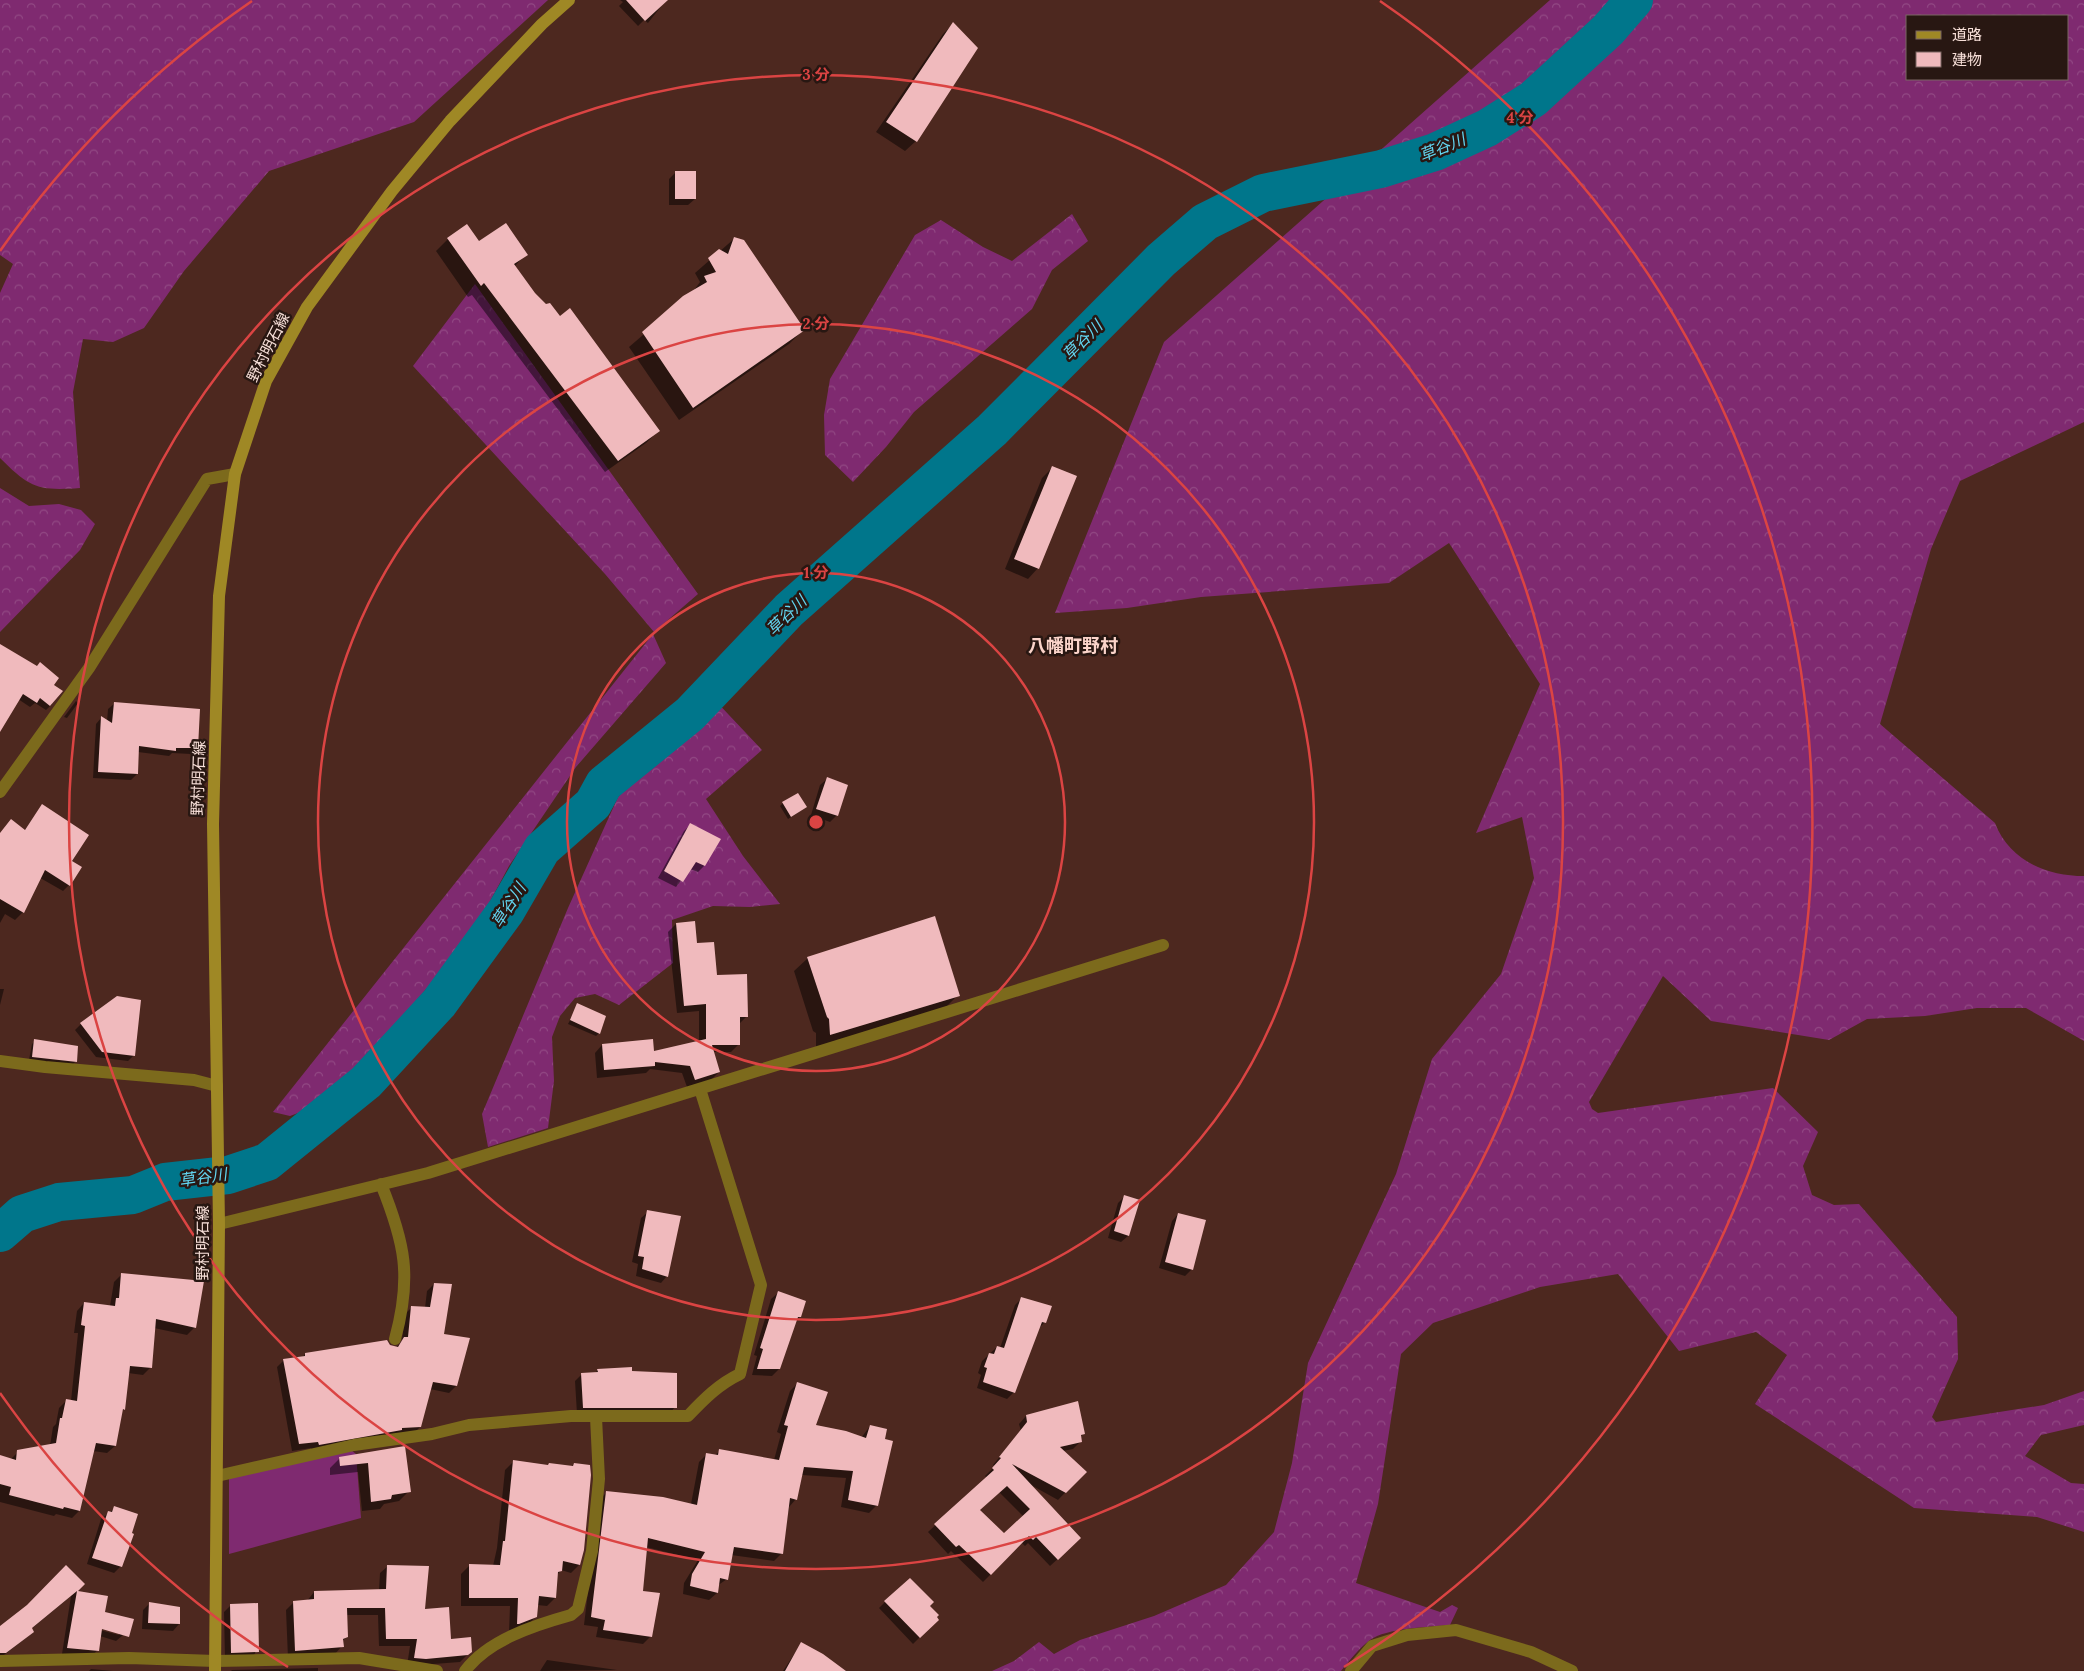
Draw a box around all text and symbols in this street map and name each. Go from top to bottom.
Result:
legend [1906,15,2069,80]
text: 道路 [1952,25,1982,44]
text: 建物 [1952,50,1982,69]
text: 3 分 [802,65,830,84]
text: 4 分 [1506,108,1534,127]
water label: 草谷川 [1416,128,1470,165]
street label: 野村明石線 [243,309,293,385]
text: 2 分 [803,314,829,333]
water label: 草谷川 [1058,315,1107,364]
text: 1 分 [803,563,829,582]
water label: 草谷川 [762,590,812,639]
district label: 八幡町野村 [1028,634,1118,657]
street label: 野村明石線 [187,740,209,816]
centre of rings [807,813,825,831]
water label: 草谷川 [487,878,531,931]
water label: 草谷川 [178,1163,230,1190]
street label: 野村明石線 [193,1205,212,1281]

